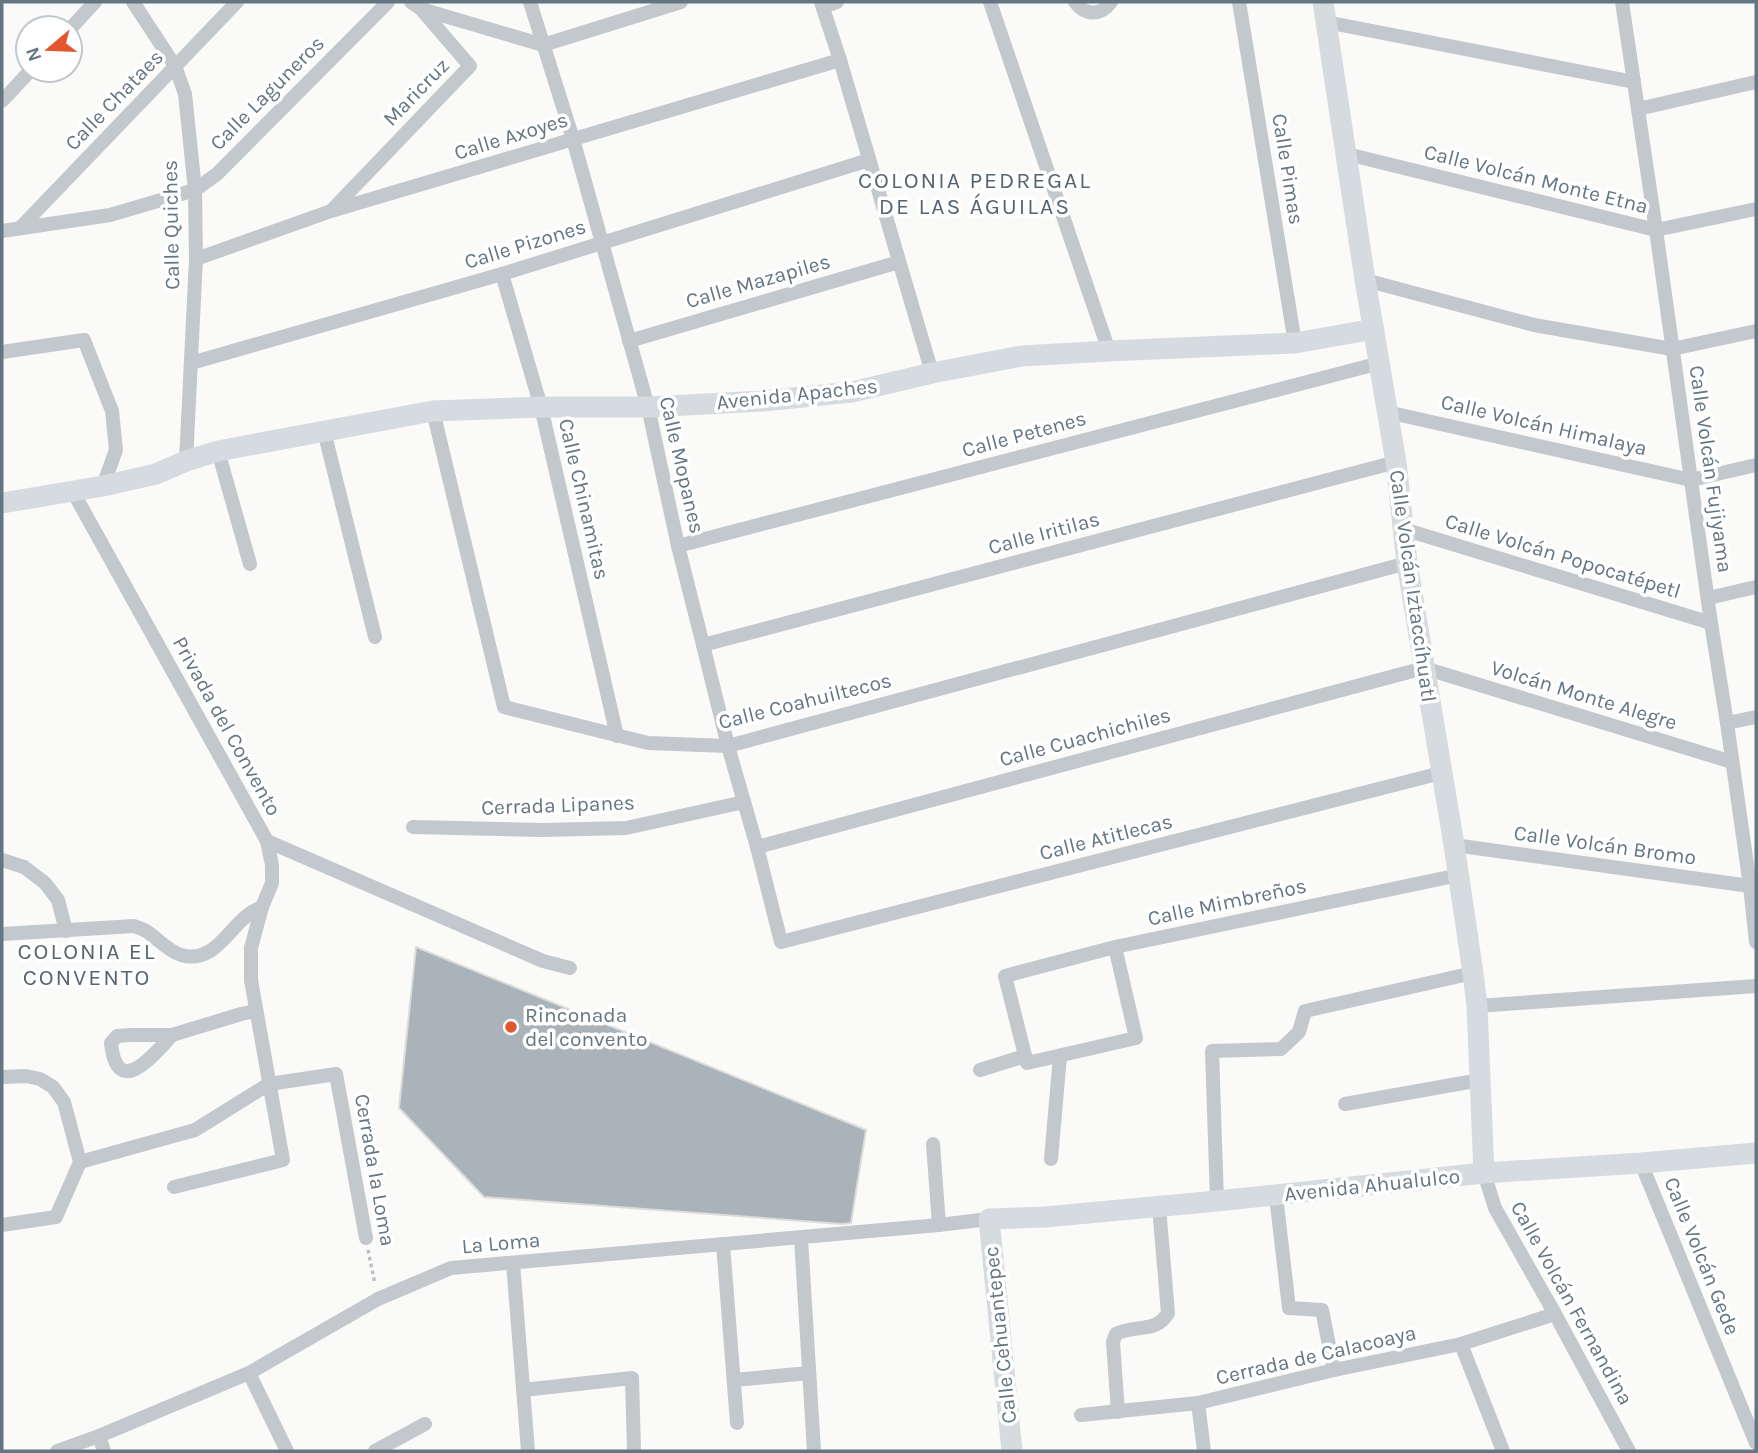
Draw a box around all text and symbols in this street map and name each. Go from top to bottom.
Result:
north arrow [14,14,84,84]
street label: Calle Laguneros [205,31,329,155]
text: N [21,44,46,64]
street label: Calle Chataes [60,45,168,155]
street label: Maricruz [378,53,454,131]
street label: Calle Axoyes [451,107,571,165]
street label: Calle Pimas [1267,112,1309,226]
street label: Calle Volcán Monte Etna [1421,140,1651,218]
street label: Calle Quiches [158,160,184,290]
district label: COLONIA PEDREGAL DE LAS ÁGUILAS [858,167,1092,220]
street label: Calle Pizones [461,214,589,274]
street label: Calle Mazapiles [683,249,833,313]
street label: Calle Volcán Fujiyama [1685,364,1737,574]
street label: Avenida Apaches [715,374,879,414]
street label: Calle Volcán Himalaya [1439,390,1649,460]
street label: Calle Mopanes [655,394,709,536]
street label: Calle Petenes [959,406,1089,462]
street label: Calle Chinamitas [554,416,614,582]
street label: Calle Volcán Iztaccíhuatl [1385,468,1441,704]
street label: Calle Iritilas [986,507,1102,559]
street label: Calle Volcán Popocatépetl [1442,509,1684,603]
street label: Privada del Convento [168,632,286,820]
street label: Volcán Monte Alegre [1488,655,1680,735]
street label: Calle Coahuiltecos [716,668,894,734]
street label: Calle Cuachichiles [997,703,1173,771]
street label: Cerrada Lipanes [481,790,635,820]
street label: Calle Atitlecas [1037,809,1175,865]
street label: Calle Volcán Bromo [1512,820,1698,870]
street label: Calle Mimbreños [1145,873,1309,931]
district label: COLONIA EL CONVENTO [17,938,157,991]
place label: Rinconada del convento [525,1003,647,1051]
marker: Rinconada del convento [503,1019,519,1035]
street label: Cerrada la Loma [350,1092,400,1248]
street label: Avenida Ahualulco [1283,1164,1461,1206]
street label: Calle Volcán Gede [1659,1174,1745,1338]
street label: Calle Volcán Fernandina [1506,1197,1638,1409]
street label: La Loma [461,1228,541,1258]
street label: Calle Cehuantepec [979,1245,1021,1425]
street label: Cerrada de Calacoaya [1214,1320,1418,1390]

